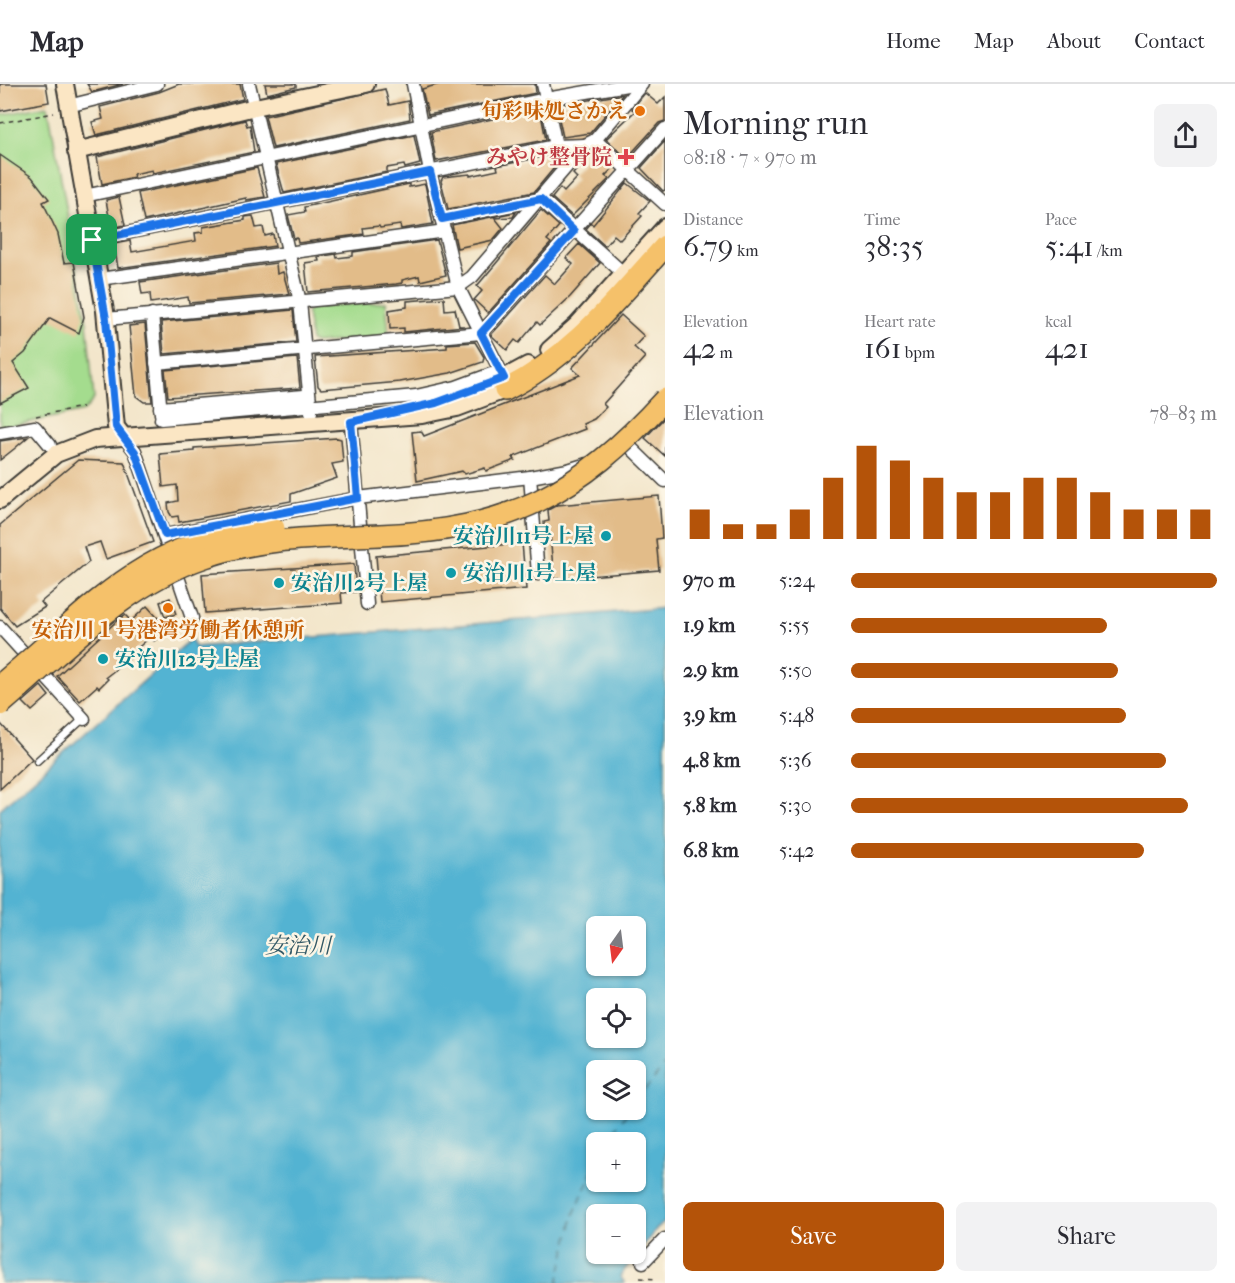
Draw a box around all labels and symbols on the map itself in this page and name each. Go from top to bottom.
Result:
place label: 旬彩味処さかえ [481,99,628,123]
marker: 旬彩味処さかえ [633,104,647,118]
place label: みやけ整骨院 [486,145,612,169]
marker: みやけ整骨院 [617,148,635,166]
pin [66,214,117,265]
place label: 安治川11号上屋 [453,524,594,548]
marker: 安治川11号上屋 [599,529,613,543]
place label: 安治川1号上屋 [463,561,597,585]
marker: 安治川1号上屋 [444,566,458,580]
place label: 安治川2号上屋 [291,571,428,595]
marker: 安治川2号上屋 [272,576,286,590]
marker: 安治川１号港湾労働者休憩所 [161,601,175,615]
place label: 安治川１号港湾労働者休憩所 [32,618,305,642]
place label: 安治川12号上屋 [115,647,259,671]
marker: 安治川12号上屋 [96,652,110,666]
north arrow [586,916,646,976]
water label: 安治川 [265,933,333,959]

